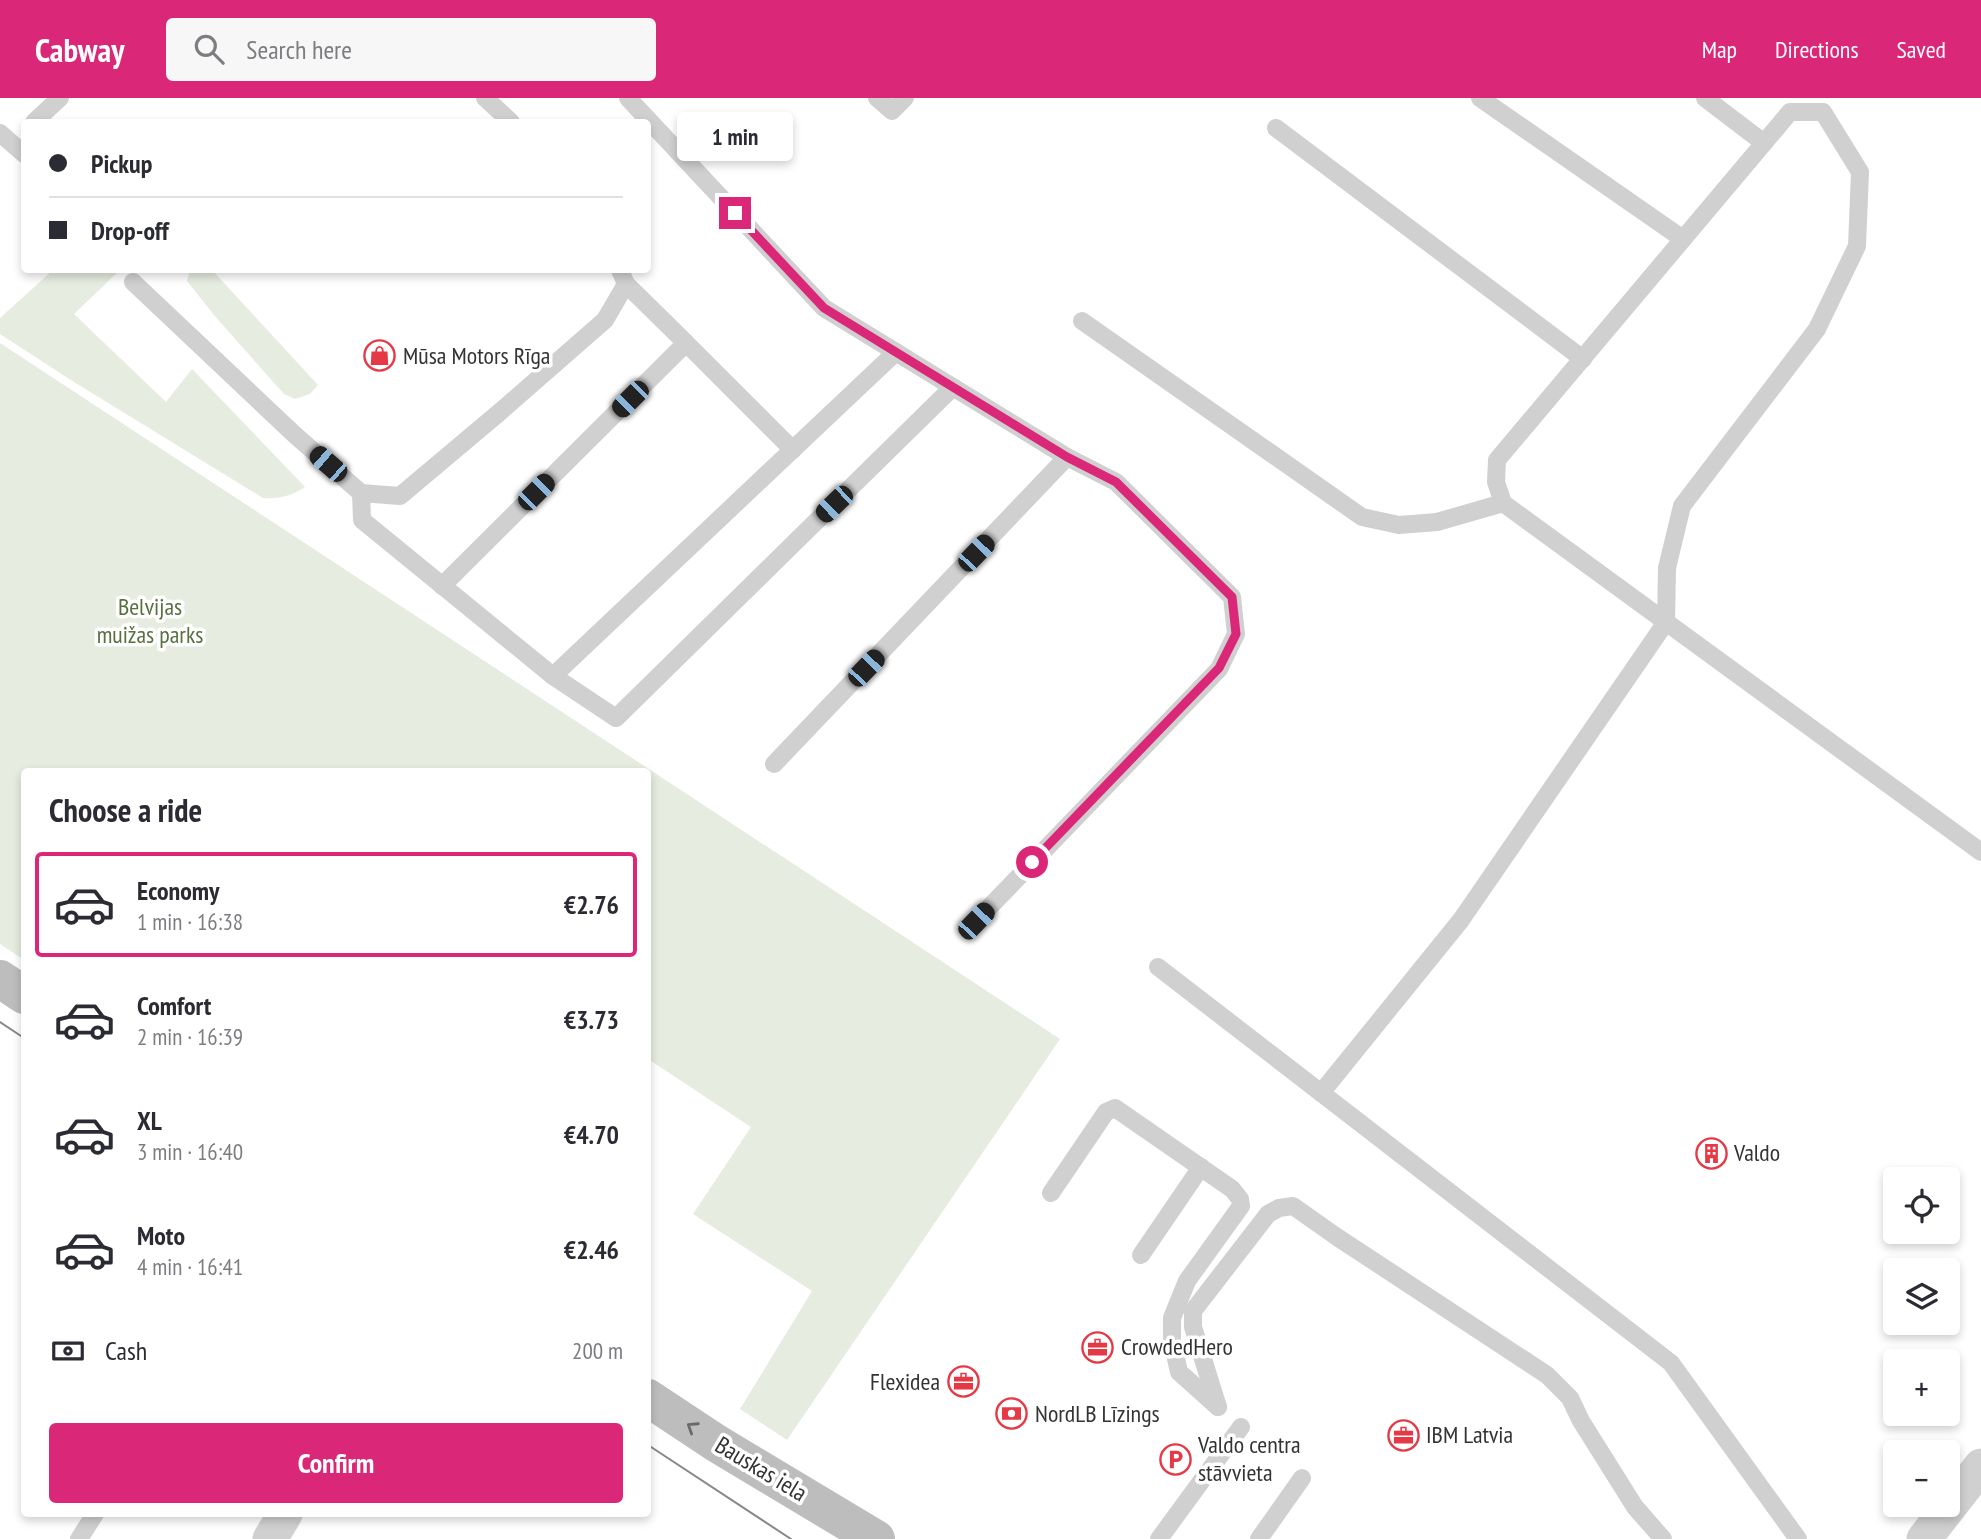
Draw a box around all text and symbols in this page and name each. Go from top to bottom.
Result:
search box [166,18,656,81]
text: Cabway [35,28,124,71]
icon: search [190,30,228,68]
text: Search here [246,33,352,66]
text: Map [1702,34,1737,65]
text: Directions [1775,34,1859,65]
text: Saved [1897,34,1946,65]
callout: 1 min [677,111,793,160]
text: 1 min [712,122,758,151]
text: Pickup [91,147,152,180]
route end [719,197,751,229]
text: Drop-off [91,214,169,247]
shop icon: Mūsa Motors Rīga [363,339,397,373]
place label: Mūsa Motors Rīga [403,340,550,371]
car [608,377,653,421]
car [306,442,351,486]
car [514,470,559,514]
car [812,482,857,526]
car [954,531,999,575]
park label: Belvijas muižas parks [97,591,203,650]
car [844,646,889,690]
text: Choose a ride [49,789,202,831]
route start [1016,846,1048,878]
icon: car [53,873,116,936]
text: Economy [137,874,219,907]
text: €2.76 [564,888,619,921]
car [954,899,999,943]
text: 1 min · 16:38 [137,907,243,936]
icon: car [53,988,116,1051]
text: Comfort [137,989,211,1022]
text: €3.73 [564,1003,619,1036]
text: 2 min · 16:39 [137,1022,243,1051]
icon: car [53,1103,116,1166]
text: XL [137,1104,162,1137]
text: €4.70 [564,1118,619,1151]
building icon: Valdo [1694,1136,1728,1170]
text: 3 min · 16:40 [137,1137,243,1166]
place label: Valdo [1733,1137,1780,1168]
map controls [1883,1167,1960,1517]
button: locate [1883,1167,1960,1244]
icon: car [53,1218,116,1281]
text: Moto [137,1219,185,1252]
text: €2.46 [564,1233,619,1266]
text: 4 min · 16:41 [137,1252,243,1281]
button: layers [1883,1258,1960,1335]
office icon: CrowdedHero [1081,1330,1115,1364]
place label: CrowdedHero [1121,1331,1233,1362]
icon: cash [49,1332,87,1370]
text: Cash [105,1334,147,1367]
text: 200 m [572,1336,623,1365]
button: + [1883,1349,1960,1426]
office icon: Flexidea [946,1365,980,1399]
place label: Flexidea [870,1366,940,1397]
bank icon: NordLB Līzings [995,1397,1029,1431]
place label: NordLB Līzings [1035,1398,1160,1429]
office icon: IBM Latvia [1386,1418,1420,1452]
place label: IBM Latvia [1426,1419,1513,1450]
button: Confirm [49,1423,623,1503]
one-way arrow [687,1423,700,1435]
street label: Bauskas iela [710,1429,813,1508]
place label: Valdo centra stāvvieta [1197,1429,1301,1488]
button: − [1883,1440,1960,1517]
parking icon: Valdo centra stāvvieta [1158,1442,1192,1476]

